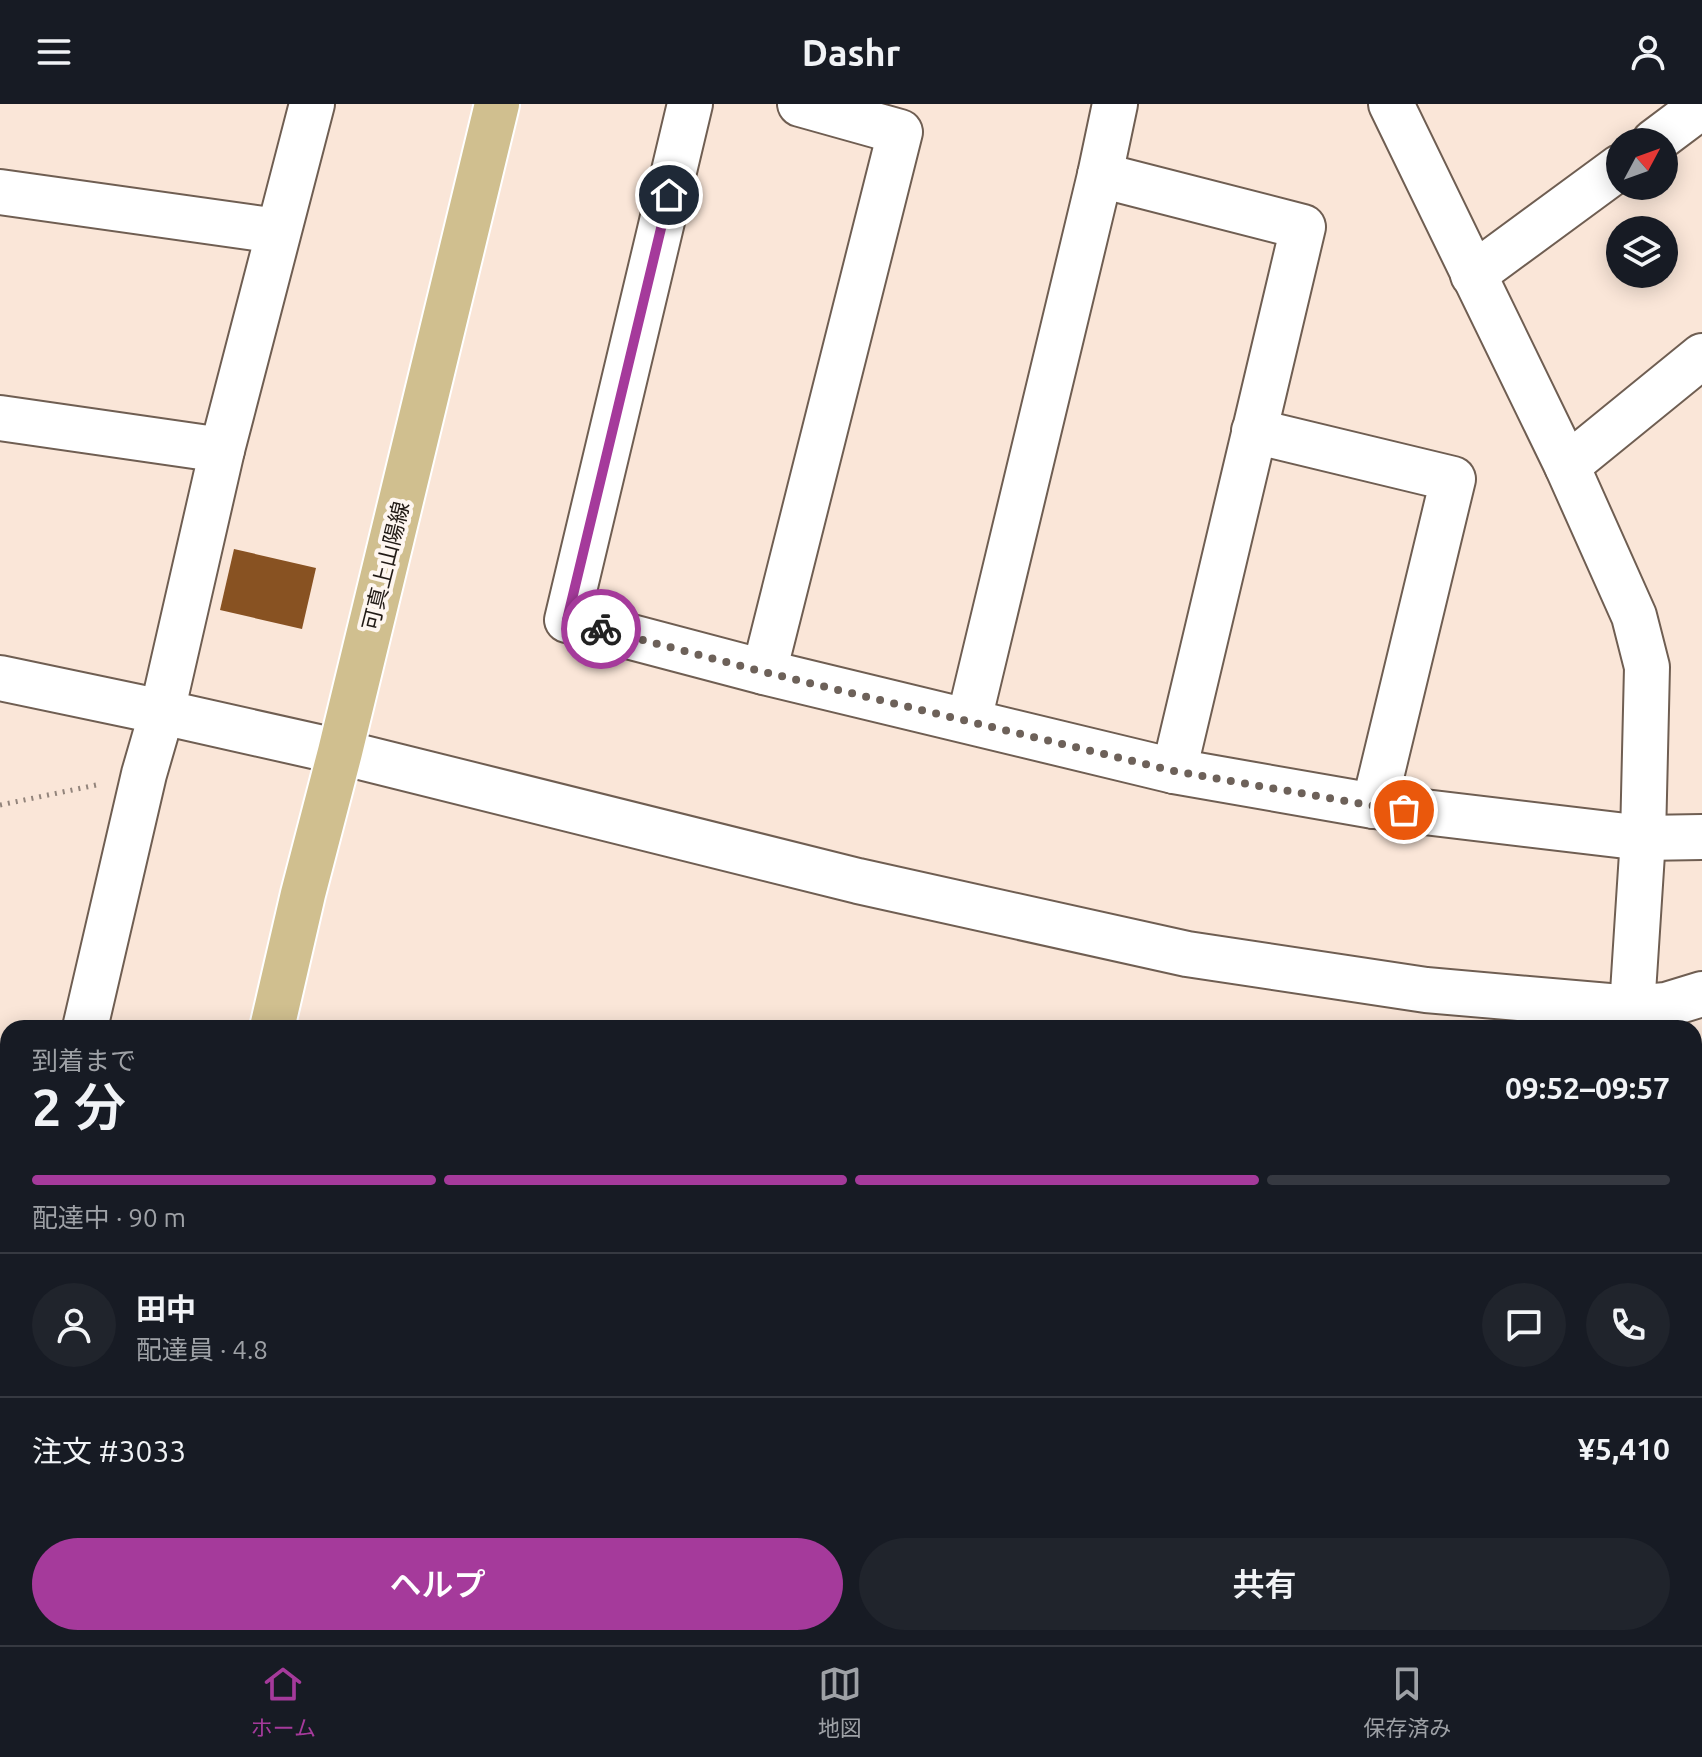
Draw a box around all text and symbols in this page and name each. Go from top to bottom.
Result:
icon: menu [32,30,76,74]
icon: person [1626,30,1670,74]
text: Dashr [802,32,900,73]
north arrow [1606,128,1678,200]
map controls [1606,128,1678,288]
pin [635,161,703,229]
icon: home [647,173,691,217]
button: layers [1606,216,1678,288]
street label: 可真上山陽線 [357,499,413,633]
courier [561,589,641,669]
icon: bike [579,607,623,651]
pin [1370,776,1438,844]
icon: bag [1382,788,1426,832]
text: 到着まで [32,1046,136,1075]
text: 09:52–09:57 [1505,1071,1670,1105]
text: 2 分 [32,1078,126,1136]
text: 配達中 · 90 m [32,1203,186,1232]
button: person [32,1283,116,1367]
button: chat [1482,1283,1566,1367]
button: phone [1586,1283,1670,1367]
text: 田中 [136,1292,196,1326]
text: 配達員 · 4.8 [136,1335,268,1364]
text: ¥5,410 [1578,1432,1670,1466]
text: 注文 #3033 [32,1434,186,1468]
button: ヘルプ [32,1538,843,1630]
button: 共有 [859,1538,1670,1630]
tab: ホーム [251,1662,316,1742]
tab: 地図 [818,1662,862,1742]
tab: 保存済み [1363,1662,1451,1742]

